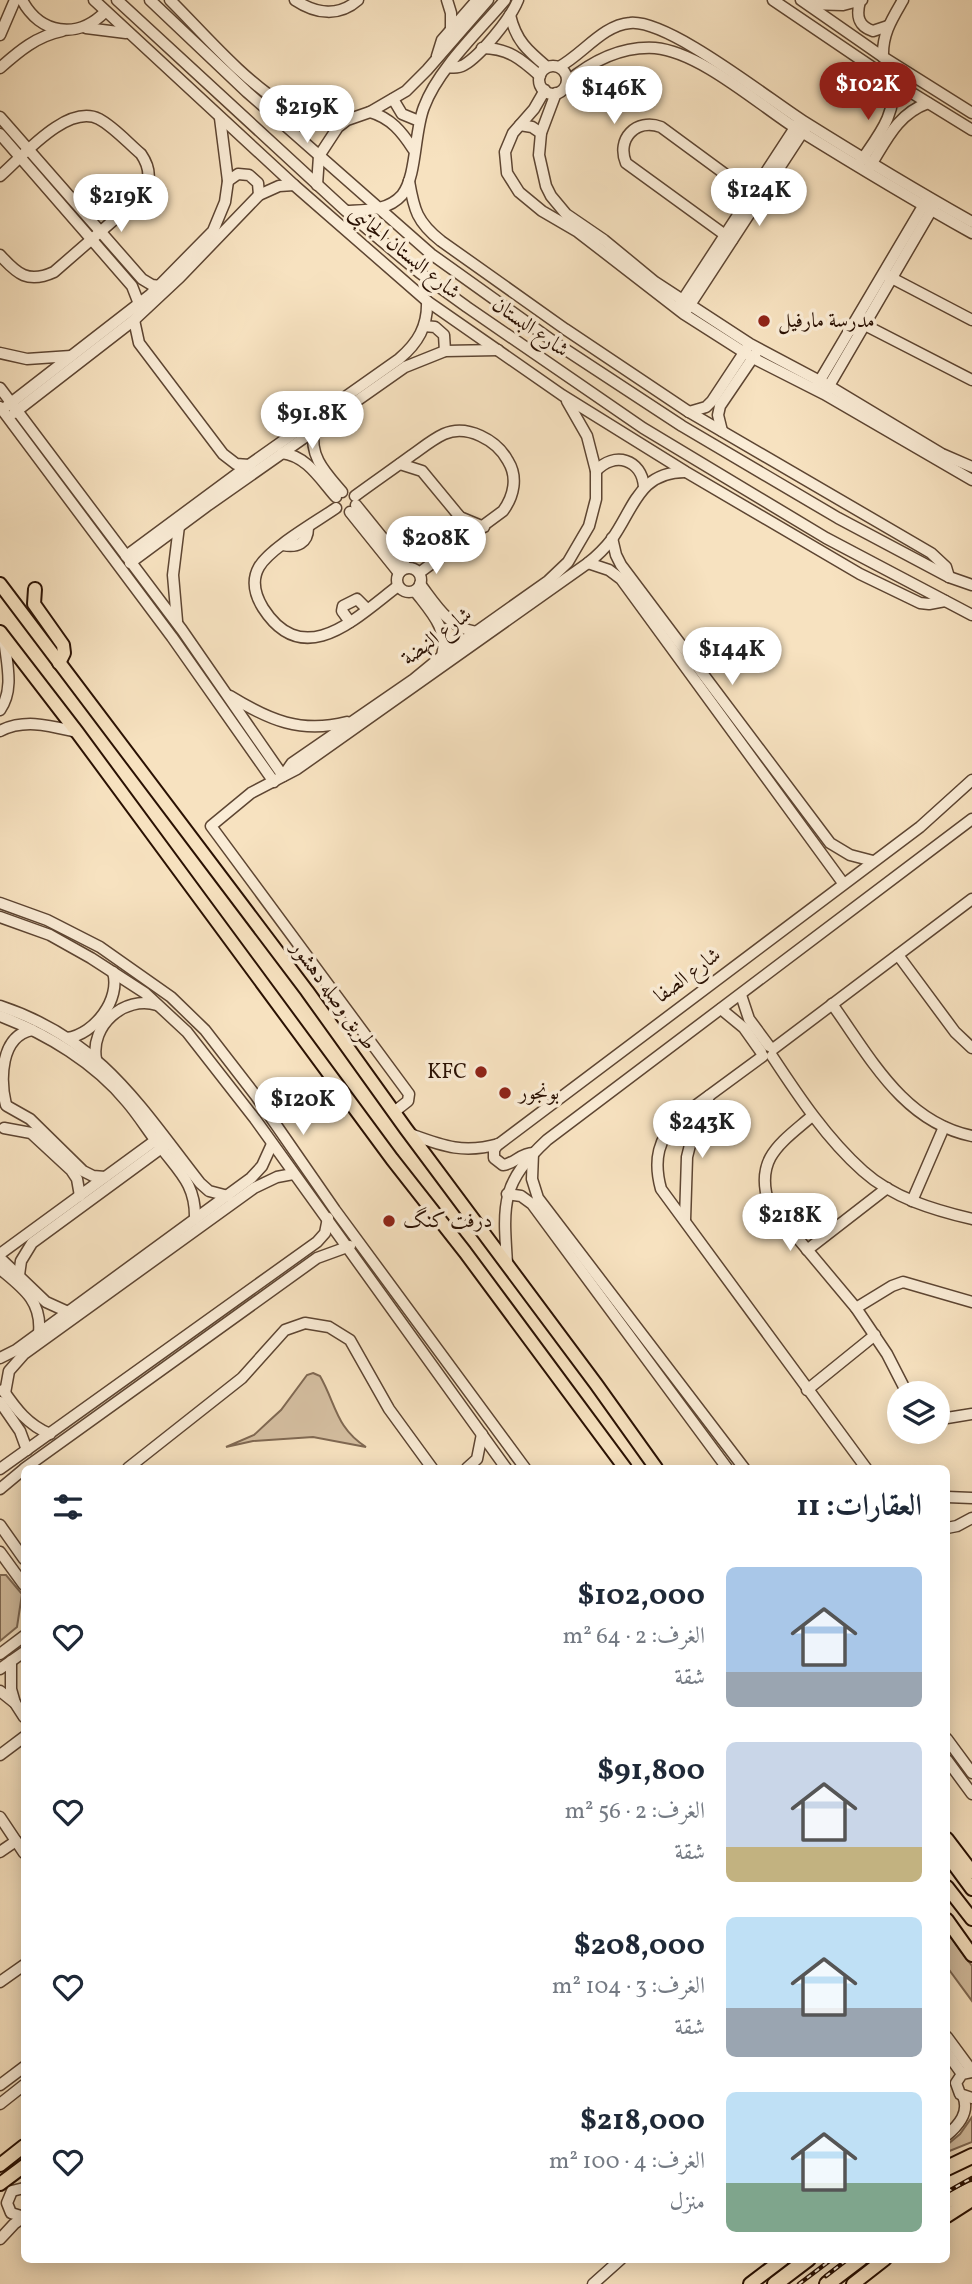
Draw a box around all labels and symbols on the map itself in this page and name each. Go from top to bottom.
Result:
pin: $102K [819,62,917,122]
pin: $146K [565,66,663,126]
pin: $219K [258,86,356,145]
pin: $124K [710,168,808,228]
pin: $219K [72,174,170,234]
street label: شارع البستان الجانبى [341,199,466,309]
street label: شارع البستان [485,291,574,367]
place label: مدرسة مارفيل [778,307,875,336]
marker: مدرسة مارفيل [756,313,772,329]
pin: $91.8K [255,392,369,451]
pin: $208K [387,516,485,576]
street label: شارع النهضة [396,601,480,675]
pin: $144K [683,628,781,687]
street label: طريق وصله دهشور [282,934,383,1057]
street label: شارع الصفا [649,941,729,1012]
place label: KFC [427,1058,467,1087]
marker: KFC [473,1064,489,1080]
pin: $120K [254,1078,352,1137]
place label: بونجور [517,1079,559,1108]
marker: بونجور [497,1085,513,1101]
pin: $243K [653,1100,751,1160]
pin: $218K [741,1194,839,1253]
place label: درفت كنگ [403,1207,493,1236]
marker: درفت كنگ [381,1213,397,1229]

